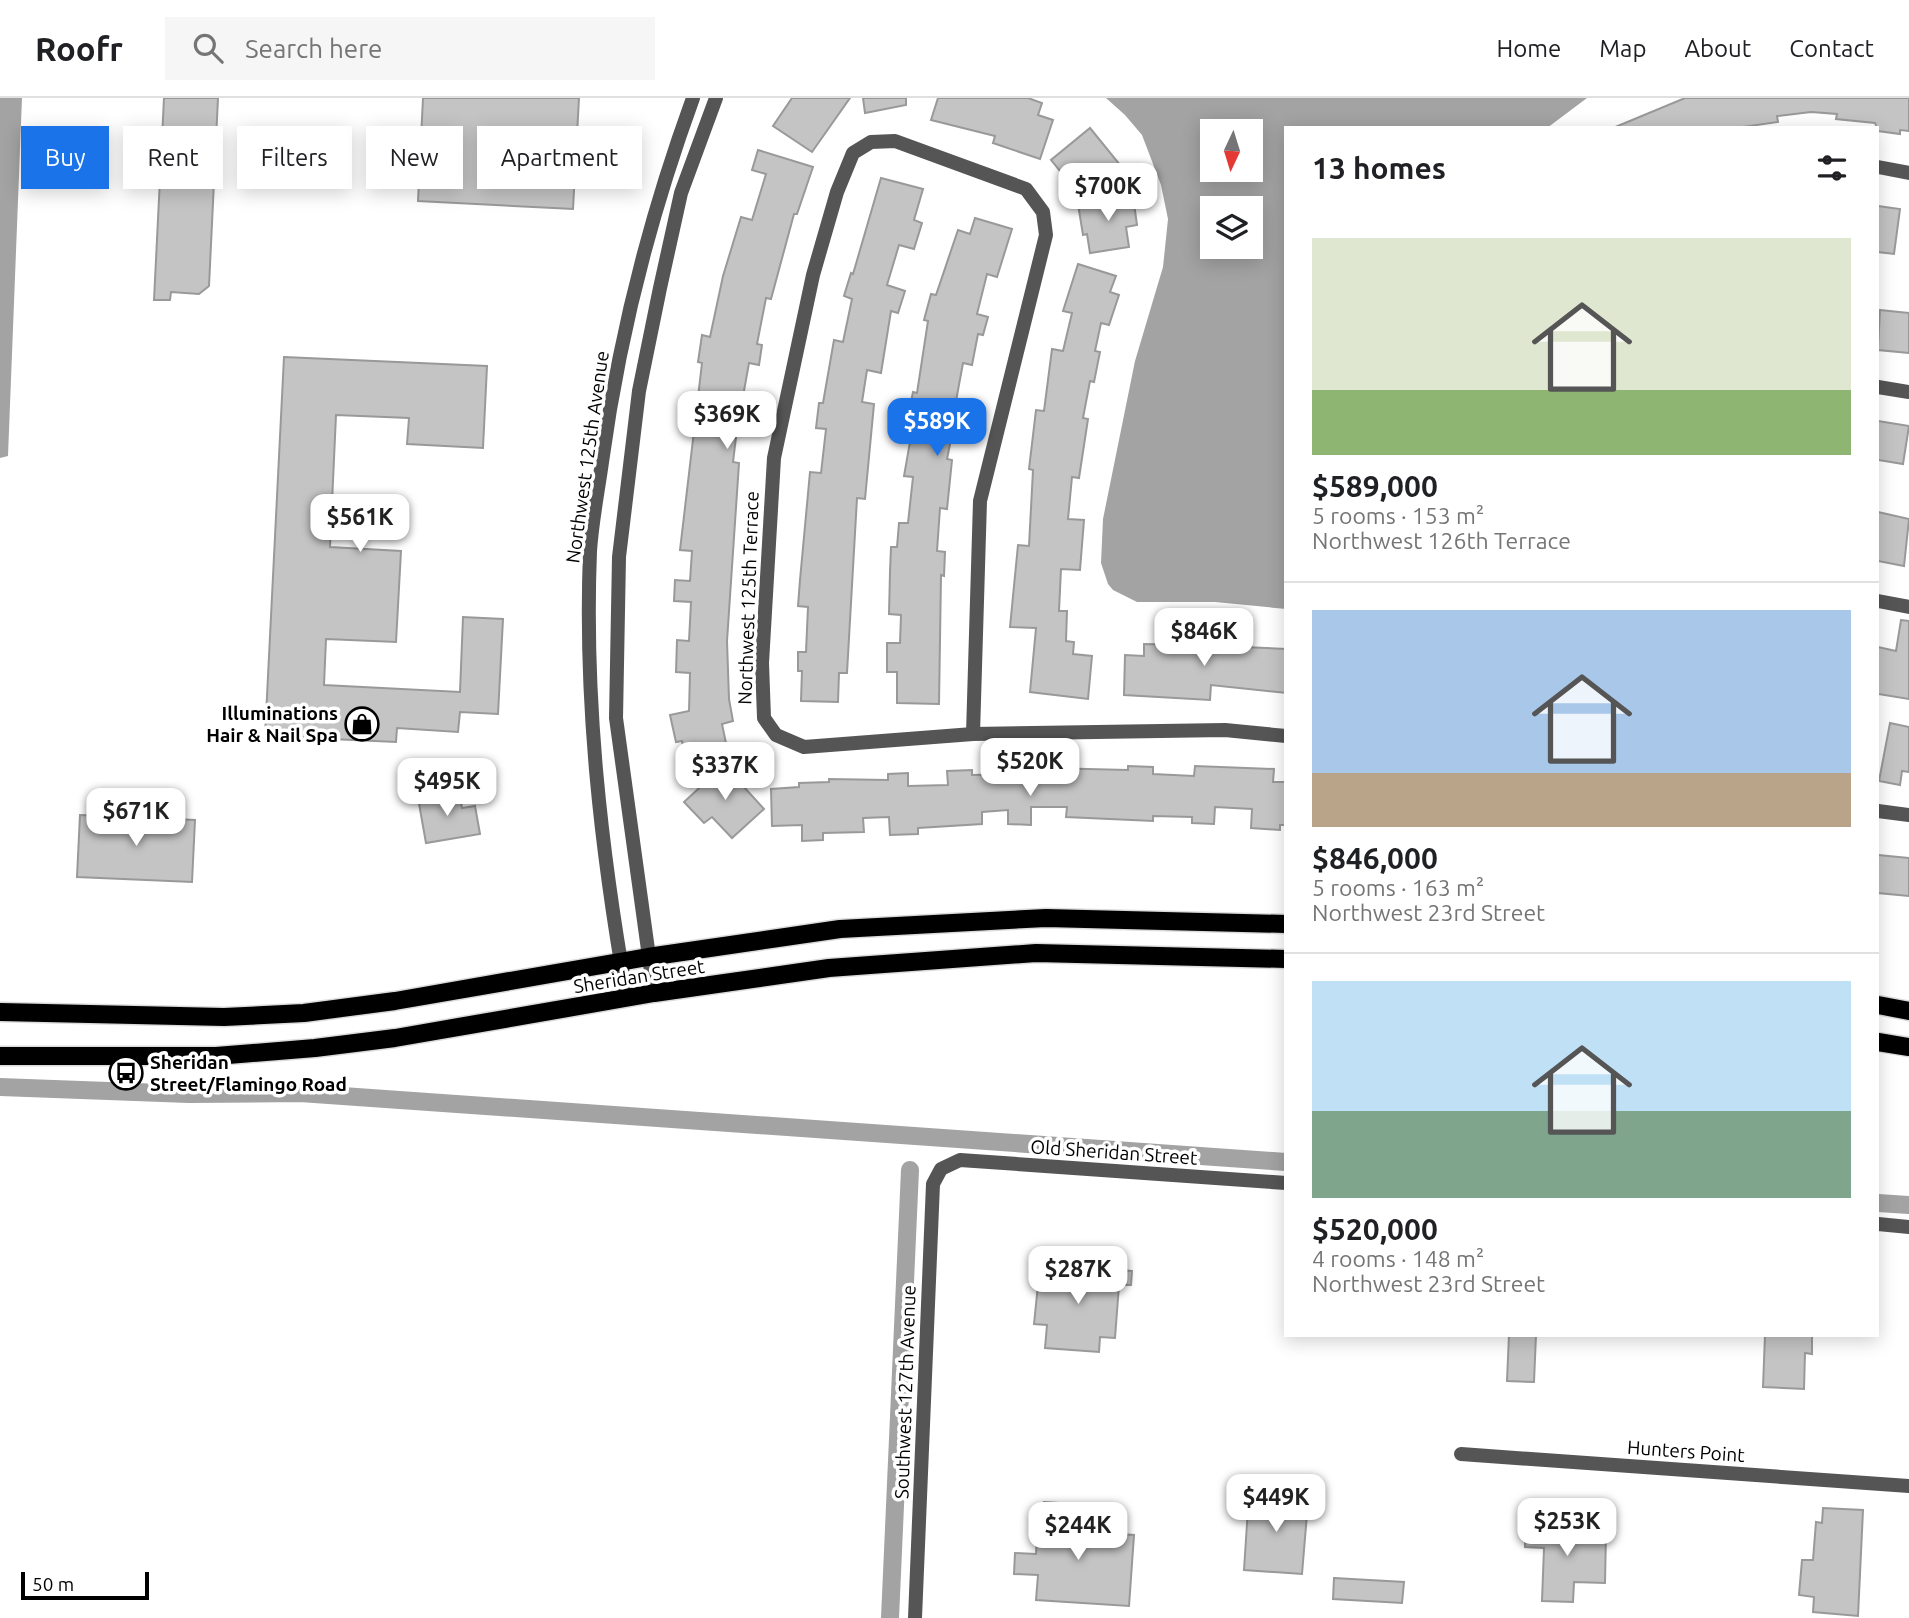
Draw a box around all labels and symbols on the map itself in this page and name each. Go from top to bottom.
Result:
north arrow [1200,119,1264,182]
pin: $700K [1059,164,1157,223]
street label: Northwest 125th Avenue [561,349,613,565]
pin: $369K [678,392,776,451]
pin: $589K [888,398,986,458]
street label: Northwest 125th Terrace [733,491,763,705]
pin: $561K [311,494,409,554]
pin: $846K [1155,608,1253,668]
place label: Illuminations Hair & Nail Spa [206,702,338,746]
shop icon: Illuminations Hair & Nail Spa [343,705,381,743]
pin: $520K [981,738,1079,798]
pin: $337K [676,742,774,802]
pin: $495K [398,758,496,818]
pin: $671K [87,788,185,848]
street label: Sheridan Street [572,955,707,997]
place label: Sheridan Street/Flamingo Road [150,1051,347,1095]
bus stop icon: Sheridan Street/Flamingo Road [107,1054,145,1092]
street label: Old Sheridan Street [1030,1135,1199,1169]
pin: $287K [1029,1246,1127,1306]
street label: Southwest 127th Avenue [890,1285,920,1499]
street label: Hunters Point [1626,1436,1746,1466]
pin: $449K [1227,1474,1325,1534]
pin: $253K [1518,1498,1616,1558]
pin: $244K [1029,1502,1127,1562]
scale bar [21,1569,149,1601]

